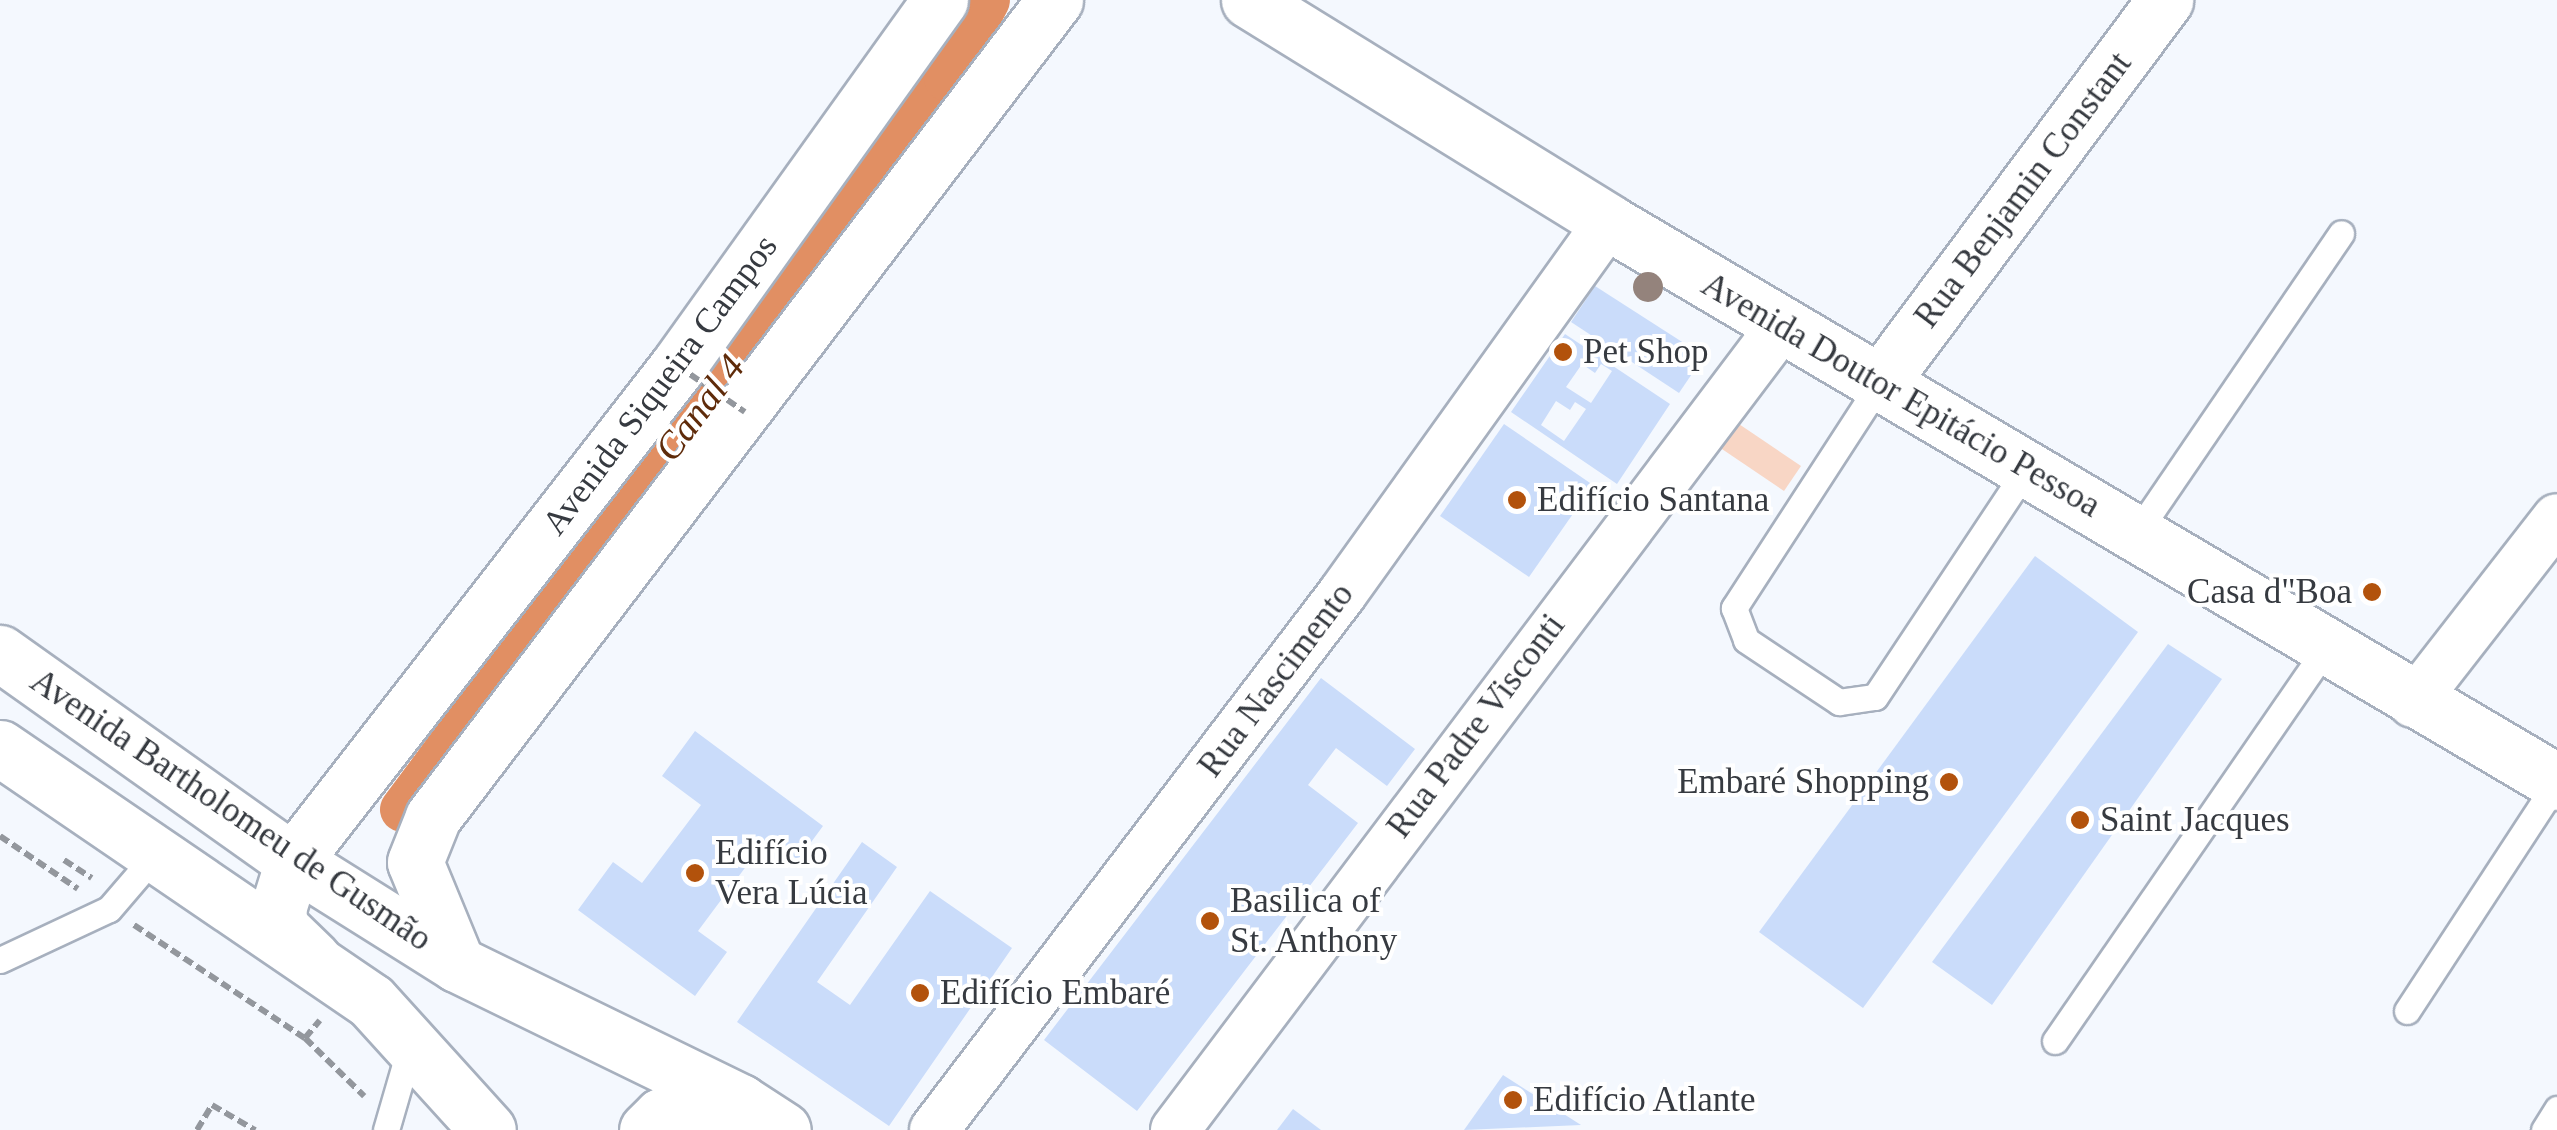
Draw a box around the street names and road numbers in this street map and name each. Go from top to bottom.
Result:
street label: Rua Benjamin Constant [1906,44,2140,336]
street label: Avenida Siqueira Campos [533,227,787,543]
street label: Avenida Doutor Epitácio Pessoa [1694,263,2108,527]
street label: Rua Nascimento [1189,575,1363,785]
street label: Rua Padre Visconti [1378,606,1574,846]
street label: Avenida Bartholomeu de Gusmão [23,660,439,960]

